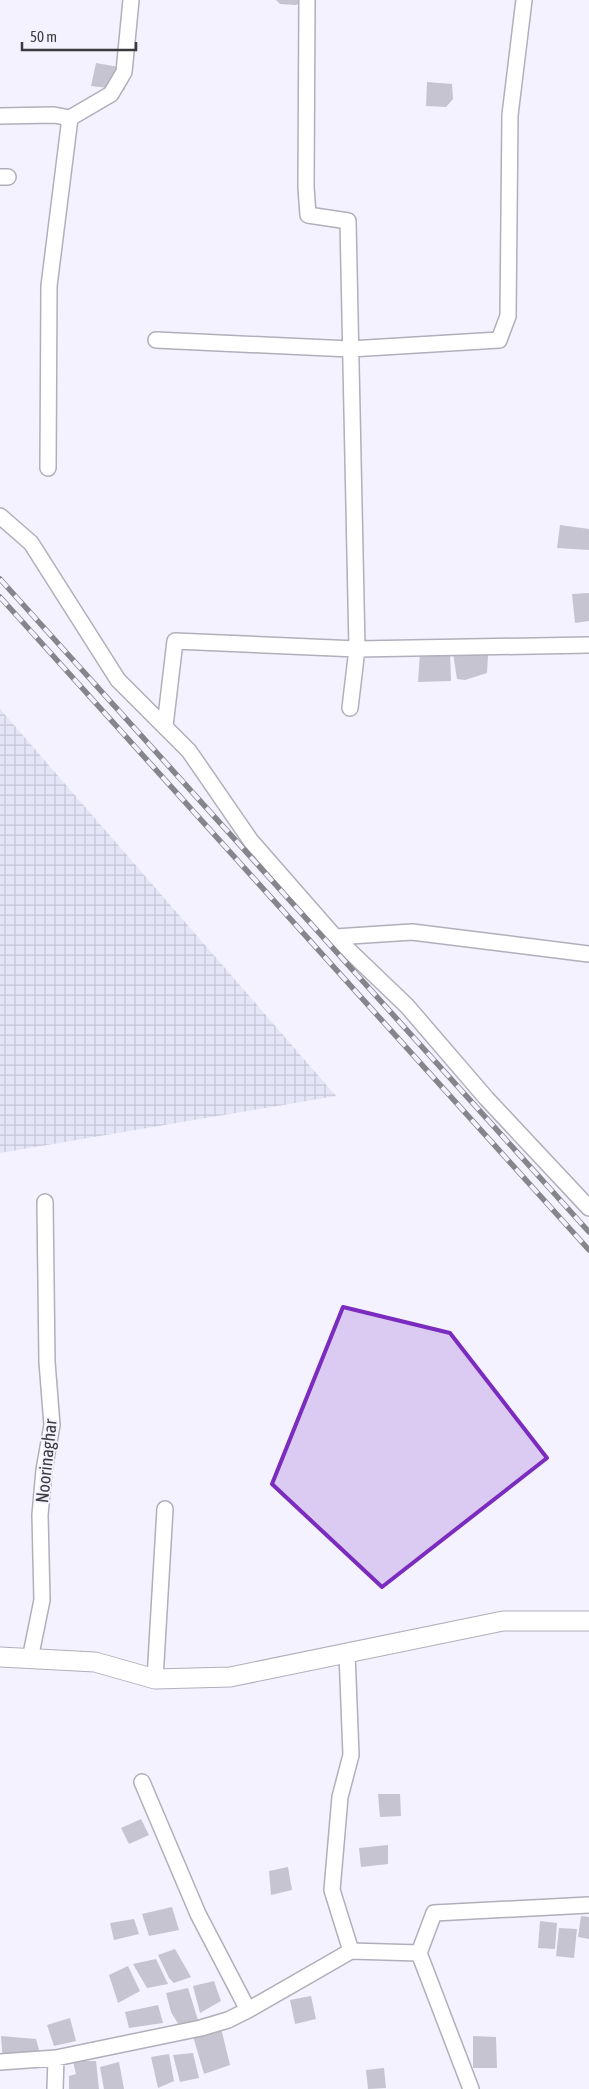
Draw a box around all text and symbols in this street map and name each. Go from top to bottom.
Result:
scale bar [22,20,136,52]
text: 50 m [30,28,57,45]
street label: Noorinaghar [31,1417,61,1504]

